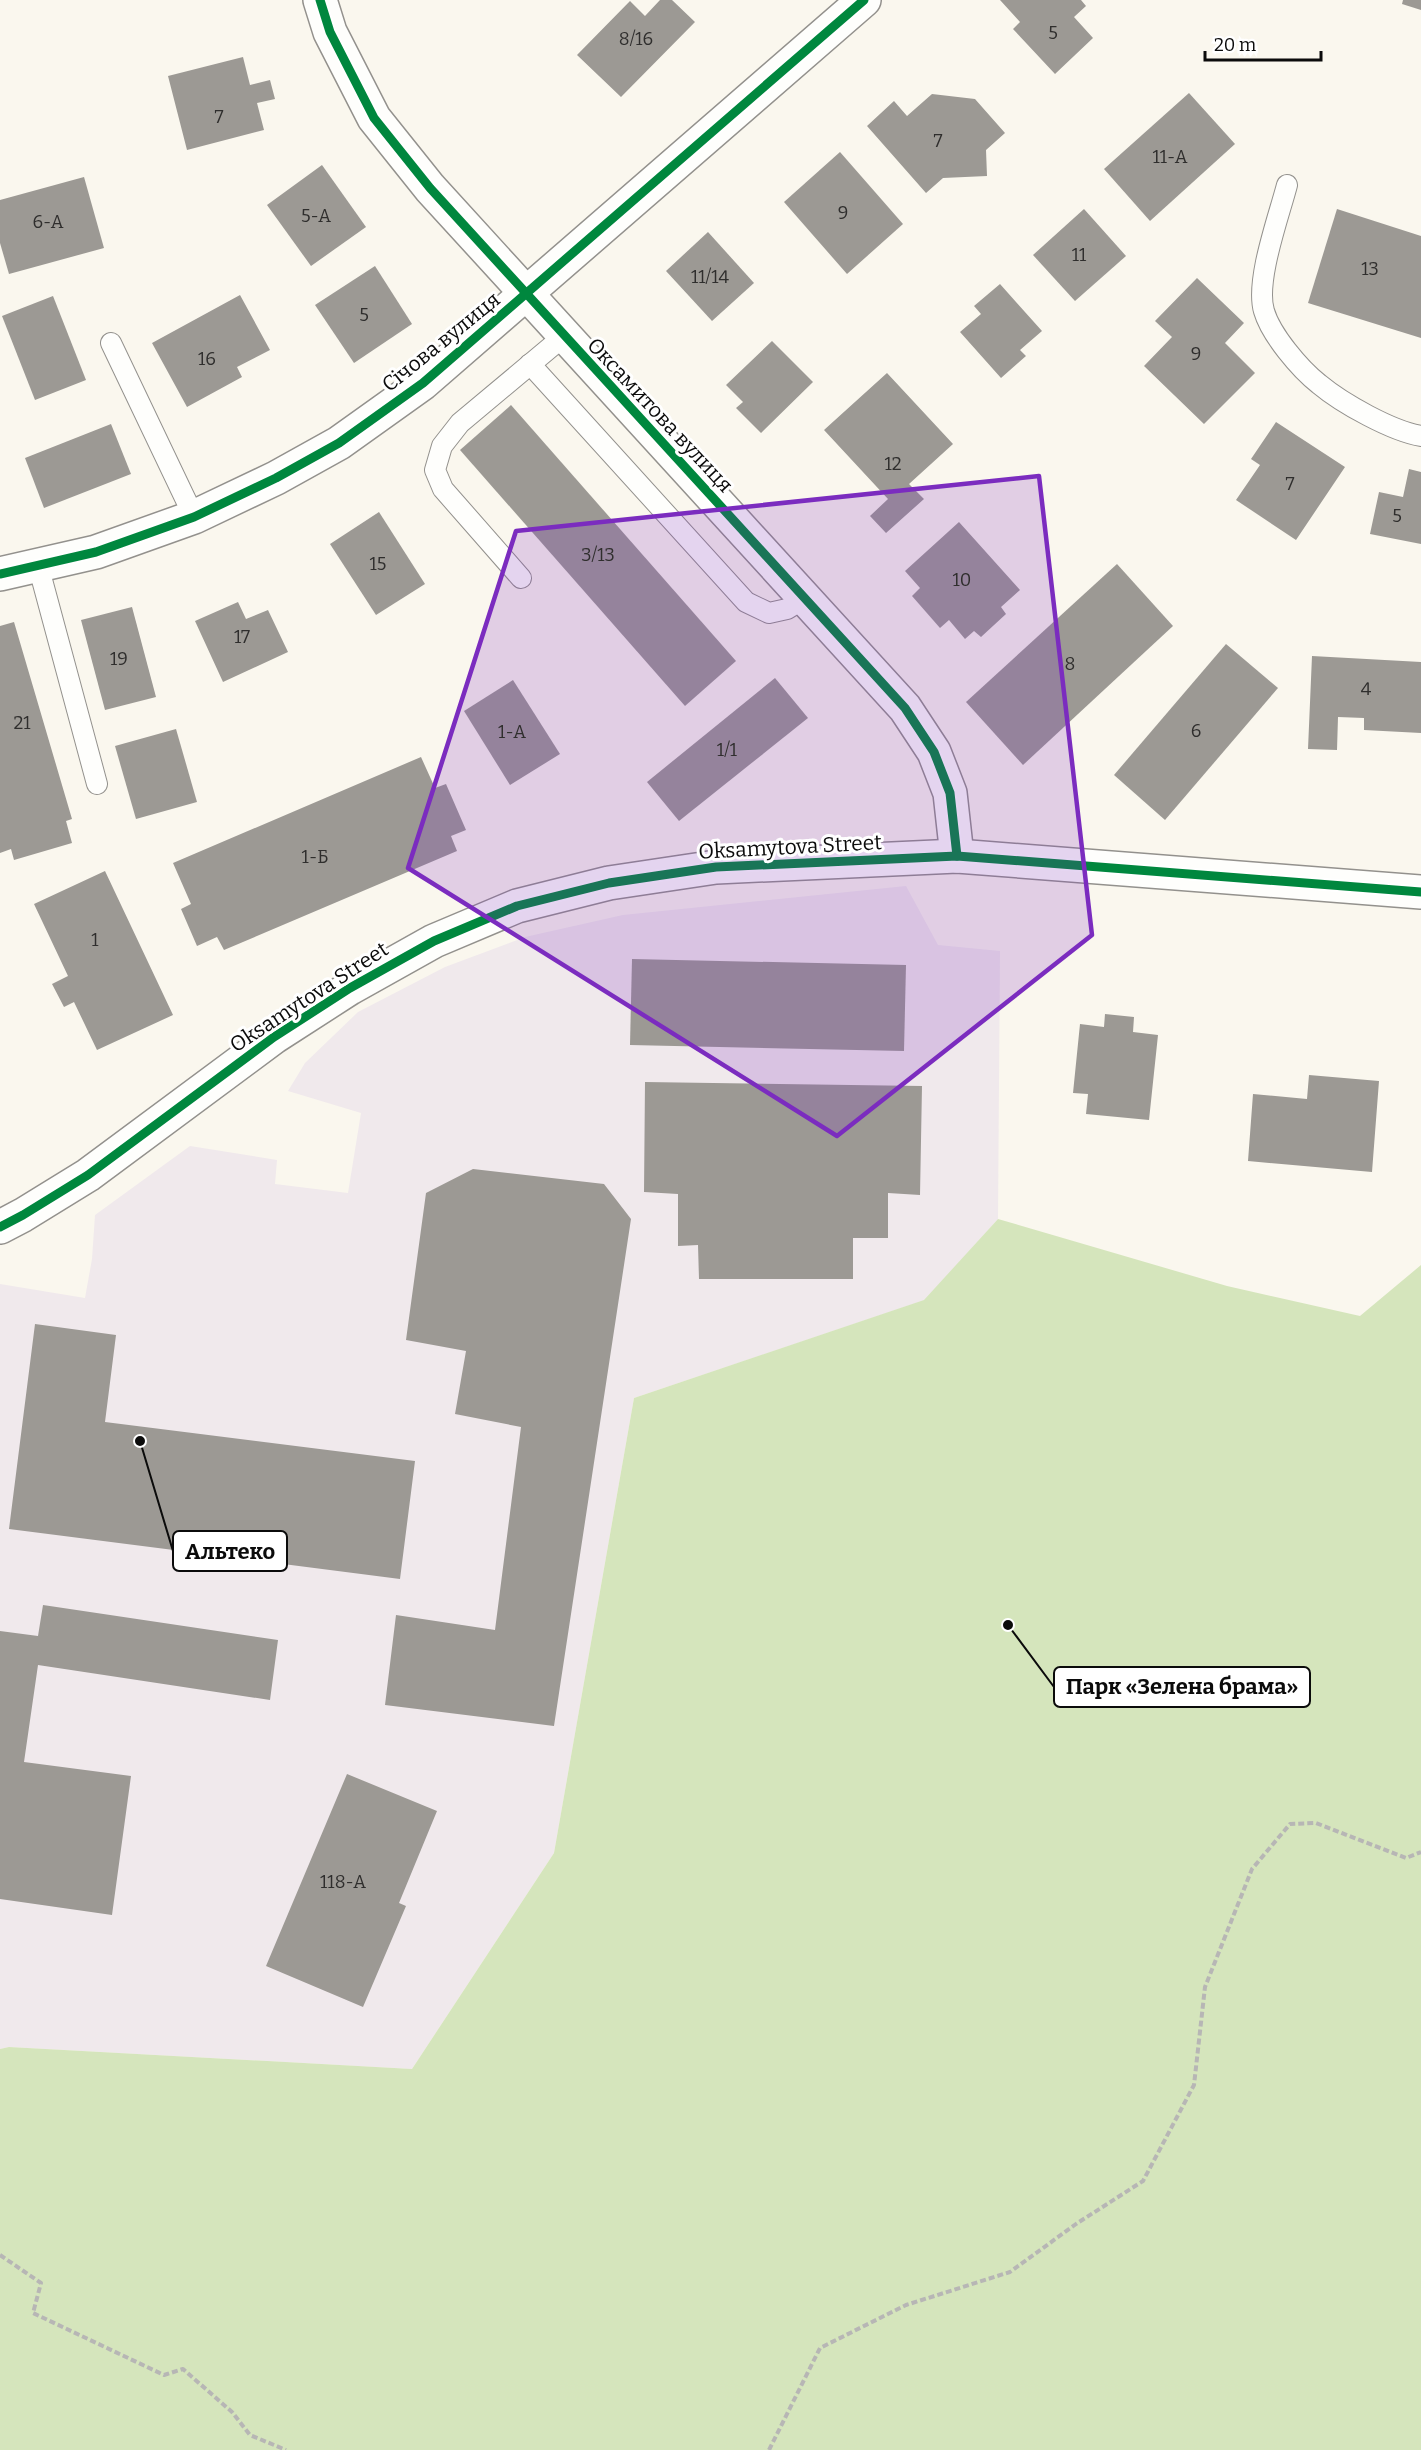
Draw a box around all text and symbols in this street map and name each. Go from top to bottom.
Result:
house number: 5 [1048,22,1058,44]
scale bar [1205,24,1320,62]
house number: 8/16 [619,28,653,50]
text: 20 m [1214,34,1256,56]
house number: 7 [214,106,224,128]
house number: 7 [933,130,943,152]
house number: 11-А [1152,146,1188,168]
house number: 9 [838,202,848,224]
house number: 5-А [301,205,331,227]
house number: 6-А [32,211,64,233]
house number: 11 [1072,244,1087,266]
house number: 13 [1361,258,1379,280]
house number: 11/14 [691,266,730,288]
street label: Січова вулиця [377,286,505,398]
house number: 5 [359,304,369,326]
street label: Оксамитова вулиця [582,332,738,498]
house number: 9 [1191,343,1201,365]
house number: 16 [198,348,216,370]
house number: 12 [884,453,902,475]
house number: 7 [1285,473,1295,495]
house number: 5 [1392,505,1402,527]
house number: 3/13 [581,544,615,566]
house number: 15 [370,553,386,575]
house number: 10 [953,569,971,591]
house number: 17 [234,626,250,648]
house number: 19 [110,648,128,670]
house number: 8 [1065,653,1075,675]
house number: 4 [1361,678,1372,700]
house number: 21 [13,712,31,734]
house number: 6 [1191,720,1201,742]
house number: 1-А [498,721,526,743]
house number: 1/1 [717,739,738,761]
street label: Oksamytova Street [698,829,883,865]
house number: 1-Б [302,846,328,868]
house number: 1 [91,929,99,951]
street label: Oksamytova Street [225,936,393,1058]
callout: Альтеко [173,1531,287,1571]
text: Альтеко [185,1538,275,1565]
callout: Парк «Зелена брама» [1054,1667,1310,1707]
text: Парк «Зелена брама» [1066,1673,1298,1700]
house number: 118-А [320,1871,366,1893]

